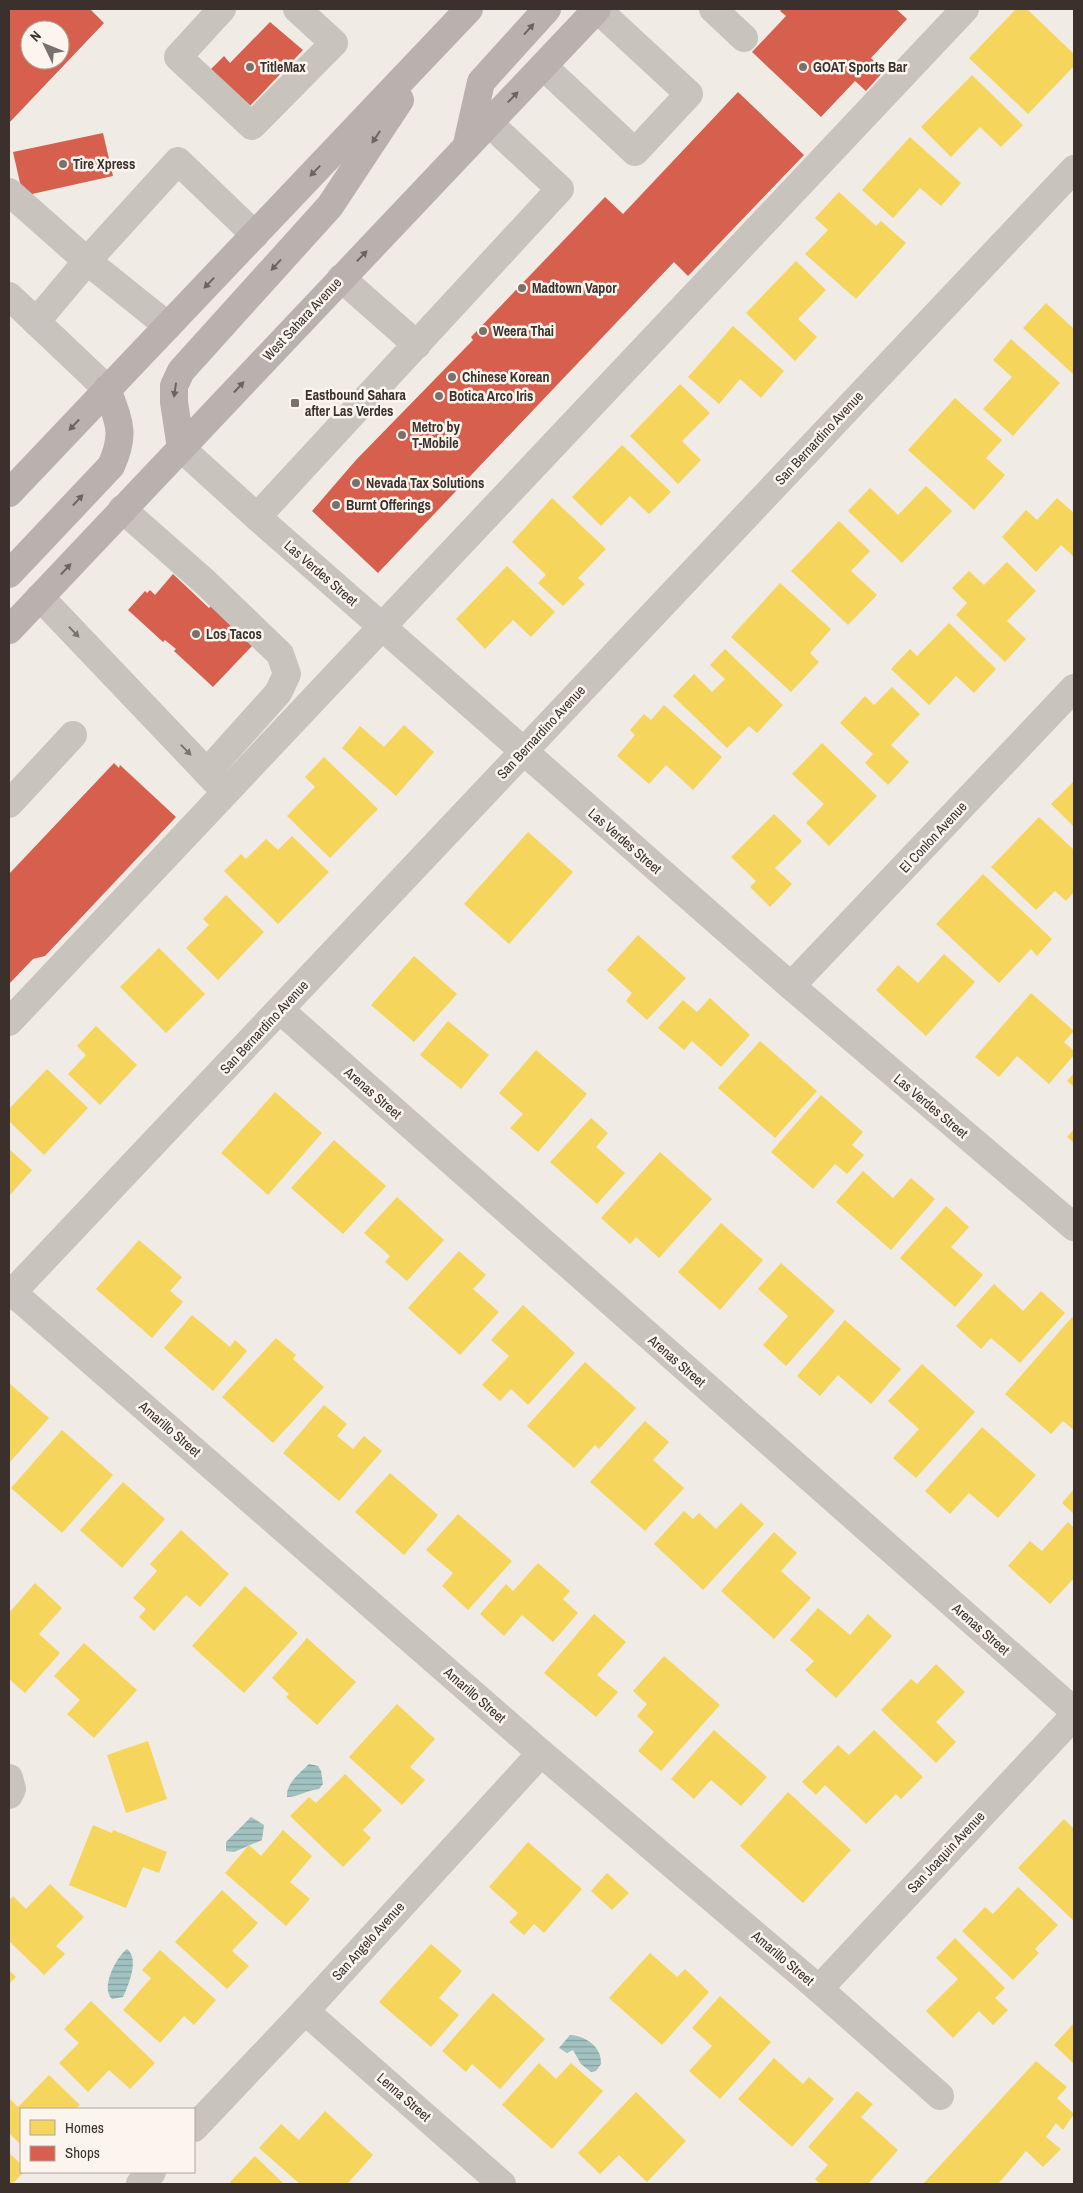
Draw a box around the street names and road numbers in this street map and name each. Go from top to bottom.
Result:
street label: West Sahara Avenue [259,274,345,364]
street label: San Bernardino Avenue [771,387,867,489]
street label: Las Verdes Street [281,536,361,610]
street label: San Bernardino Avenue [493,681,589,783]
street label: El Conlon Avenue [895,798,971,876]
street label: Las Verdes Street [585,804,665,878]
street label: San Bernardino Avenue [216,976,312,1078]
street label: Arenas Street [340,1063,405,1123]
street label: Las Verdes Street [890,1070,972,1142]
street label: Arenas Street [644,1331,709,1391]
street label: Amarillo Street [135,1397,205,1461]
street label: Arenas Street [948,1599,1013,1659]
street label: Amarillo Street [440,1663,510,1727]
street label: San Joaquin Avenue [903,1807,989,1897]
street label: San Angelo Avenue [328,1898,408,1984]
street label: Amarillo Street [747,1926,818,1989]
street label: Lenna Street [373,2069,435,2125]

